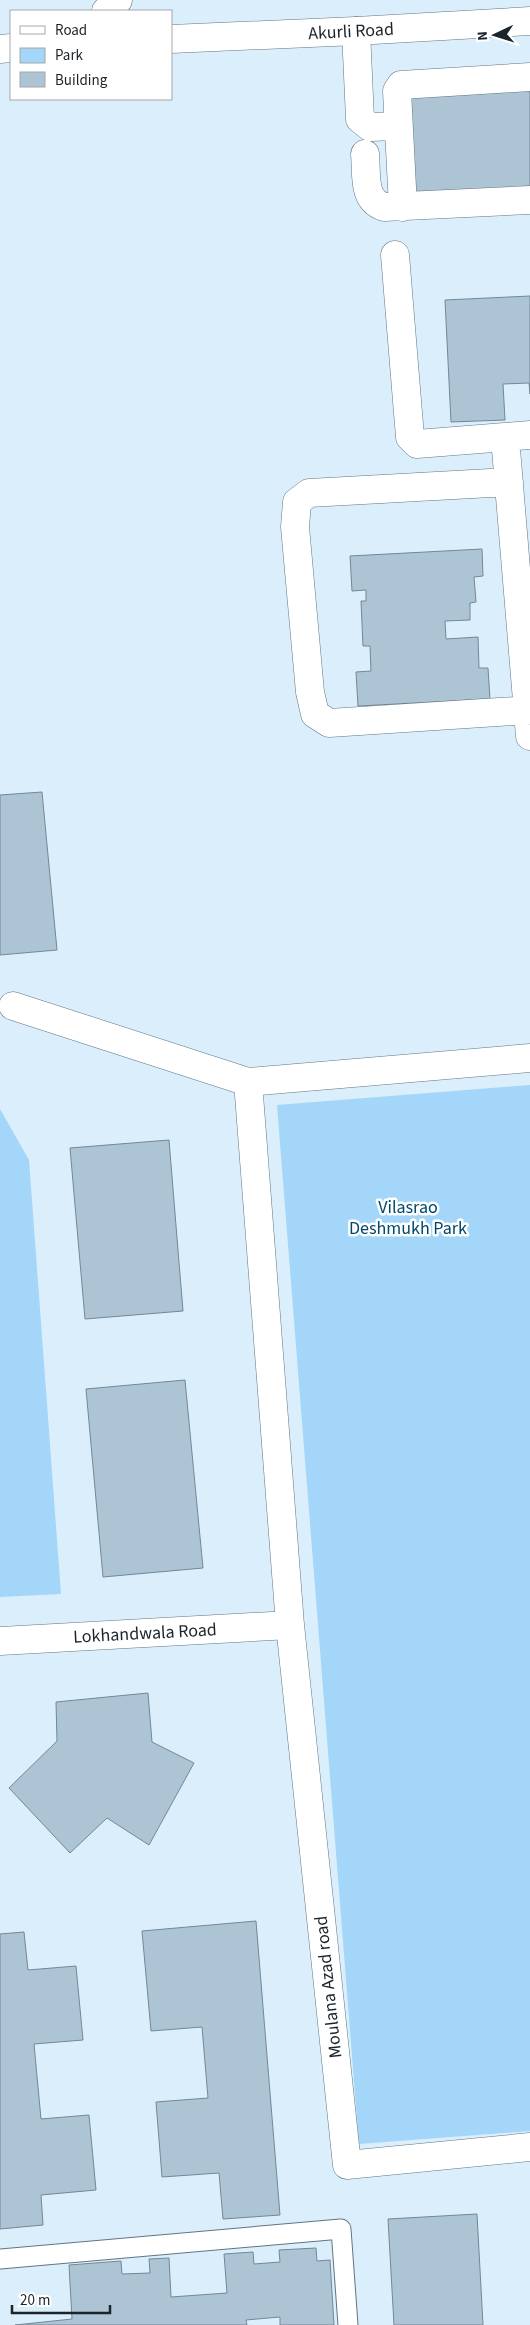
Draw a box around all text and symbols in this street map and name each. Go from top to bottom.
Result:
legend [10,10,172,100]
north arrow [470,10,520,60]
street label: Akurli Road [308,17,394,46]
text: Road [55,20,87,41]
text: N [473,30,493,41]
text: Park [55,45,84,66]
text: Building [55,70,108,91]
park label: Vilasrao Deshmukh Park [349,1195,467,1241]
street label: Lokhandwala Road [73,1617,217,1650]
street label: Moulana Azad road [309,1914,348,2059]
scale bar [12,2282,110,2314]
text: 20 m [20,2290,50,2311]

